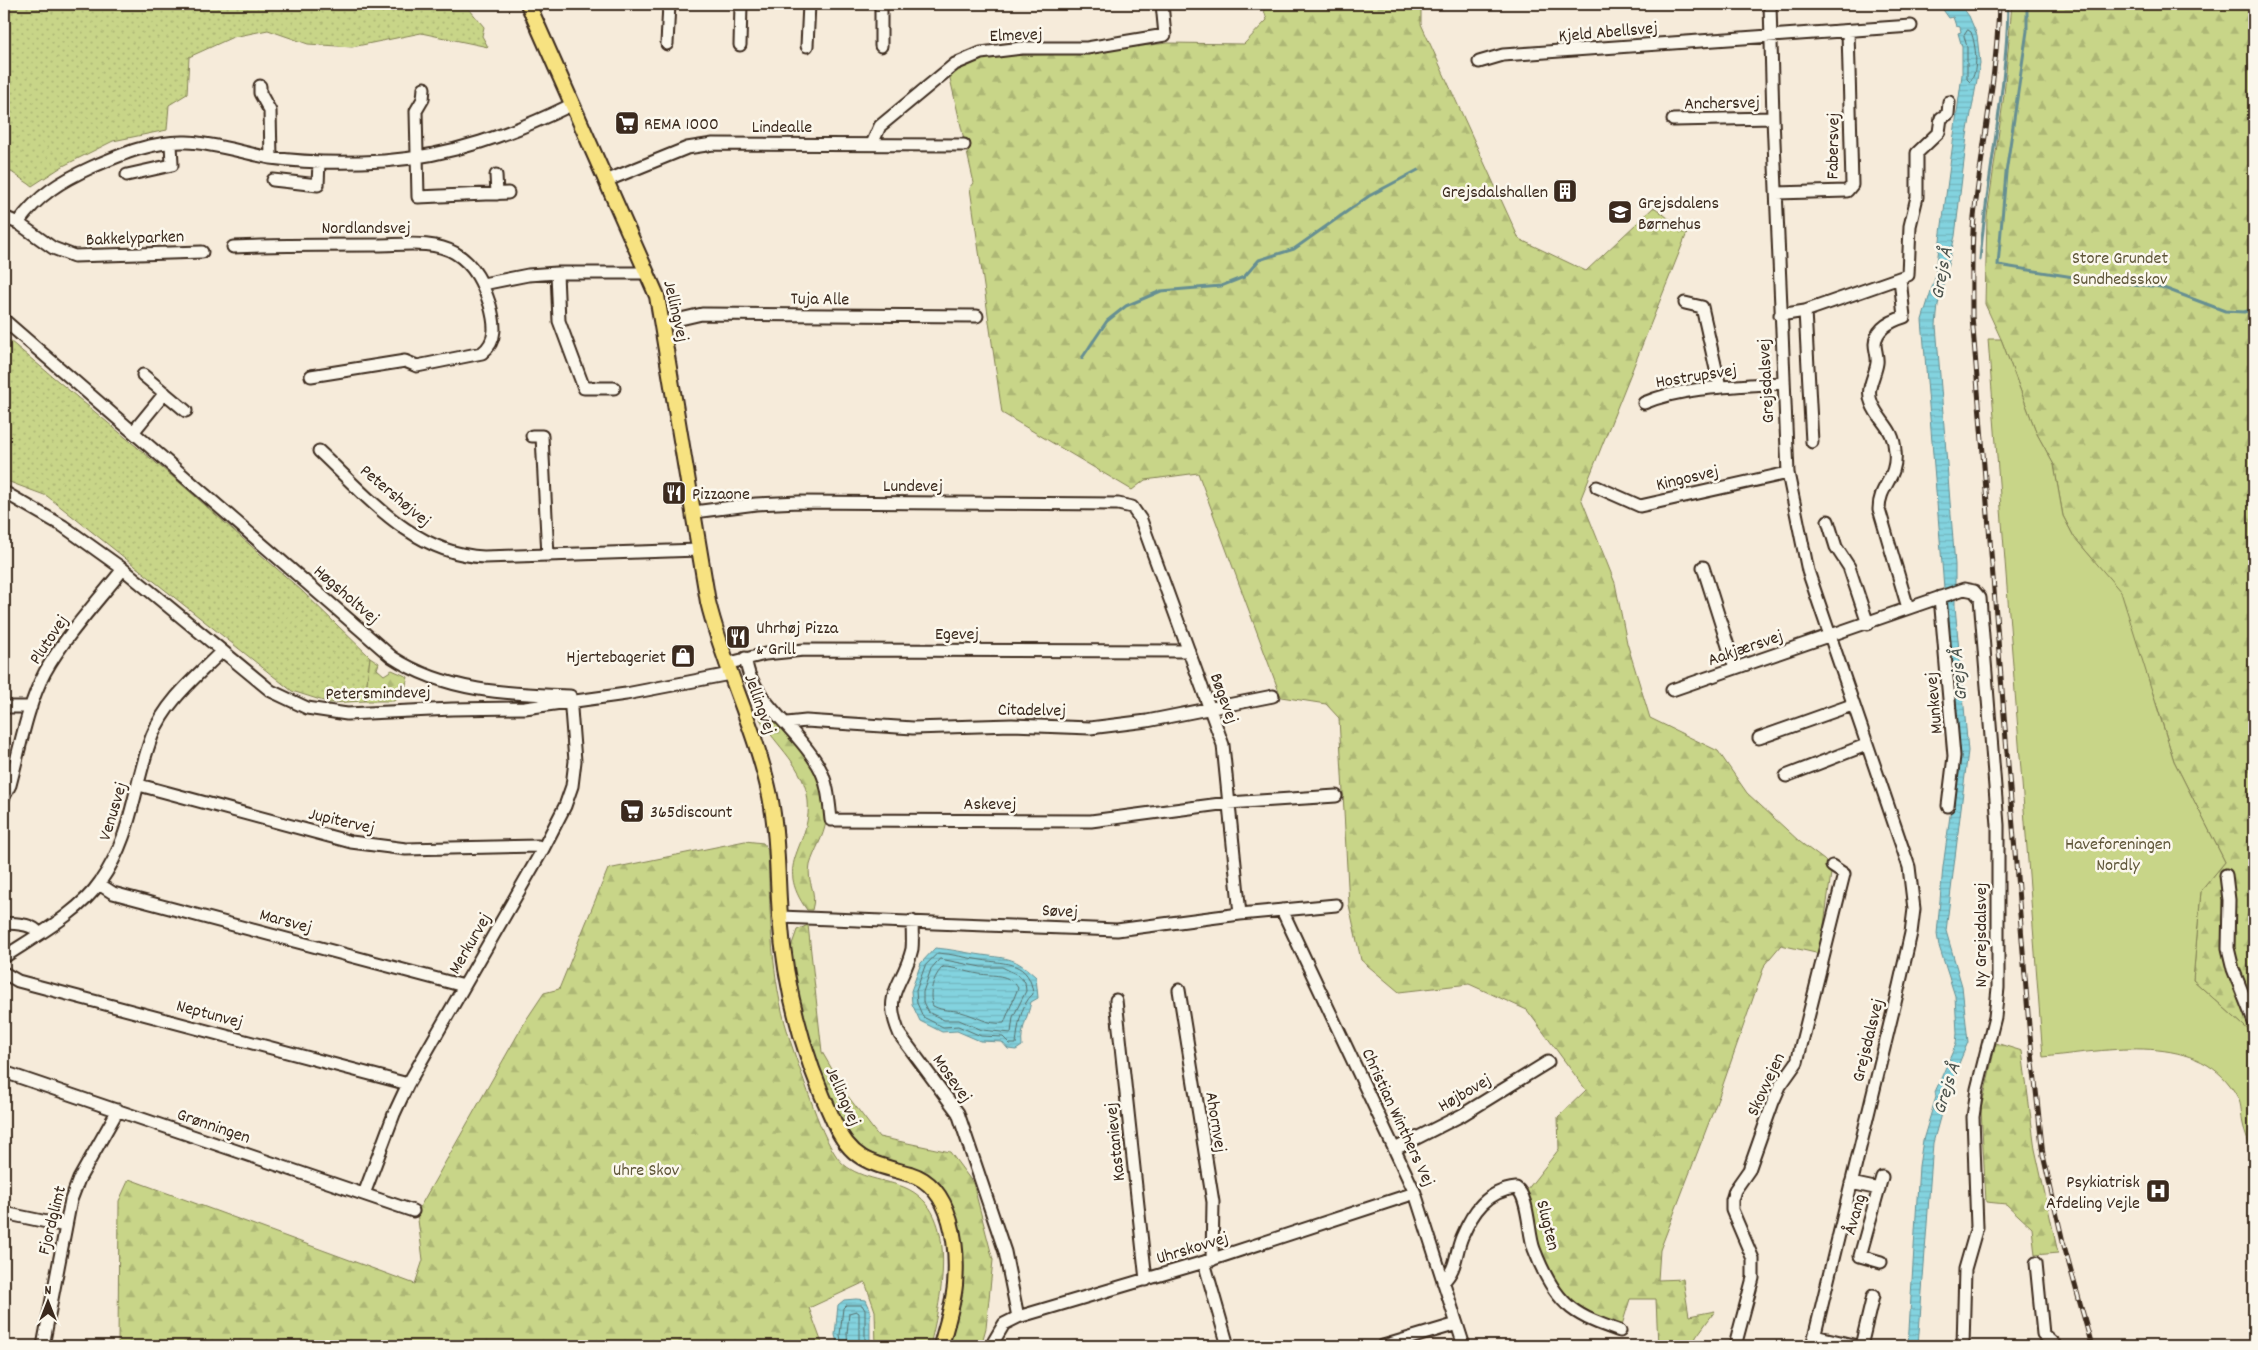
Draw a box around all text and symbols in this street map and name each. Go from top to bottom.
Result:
street label: Kjeld Abellsvej [1557,17,1659,50]
street label: Elmevej [989,23,1043,50]
street label: Anchersvej [1684,91,1760,118]
supermarket icon: REMA 1000 [614,110,640,136]
place label: REMA 1000 [644,113,719,138]
street label: Fabersvej [1821,113,1848,180]
street label: Lindealle [752,116,812,141]
building icon: Grejsdalshallen [1552,178,1578,204]
place label: Grejsdalshallen [1442,181,1548,206]
place label: Grejsdalens Børnehus [1638,192,1719,238]
school or university icon: Grejsdalens Børnehus [1607,199,1633,225]
street label: Nordlandsvej [321,217,411,242]
street label: Bakkelyparken [86,225,185,254]
water label: Grejs Å [1925,244,1962,302]
park label: Store Grundet Sundhedsskov [2072,247,2168,293]
street label: Jellingvej [655,278,694,345]
street label: Tuja Alle [790,287,850,314]
street label: Grejsdalsvej [1753,338,1782,424]
street label: Hostrupsvej [1654,359,1739,396]
street label: Petershøjvej [353,460,435,534]
street label: Kingosvej [1654,460,1721,499]
street label: Lundevej [883,475,943,500]
restaurant icon: Pizzaone [661,480,687,506]
place label: Pizzaone [692,483,750,508]
street label: Høgsholtvej [307,560,384,632]
street label: Plutovej [24,611,76,670]
place label: Uhrhøj Pizza & Grill [756,617,839,663]
street label: Egevej [935,623,979,648]
restaurant icon: Uhrhøj Pizza & Grill [725,624,751,650]
street label: Aakjærsvej [1705,625,1787,674]
shop icon: Hjertebageriet [670,643,696,669]
place label: Hjertebageriet [566,646,666,671]
water label: Grejs Å [1945,646,1976,702]
street label: Bøgevej [1202,670,1243,728]
street label: Jellingvej [736,671,781,739]
street label: Munkevej [1920,671,1951,735]
street label: Petersmindevej [325,681,431,708]
street label: Citadelvej [998,698,1066,725]
street label: Venusvej [94,779,135,844]
street label: Askevej [964,793,1016,818]
supermarket icon: 365discount [619,798,645,824]
place label: 365discount [650,801,733,826]
street label: Jupitervej [306,803,377,842]
park label: Haveforeningen Nordly [2065,833,2171,879]
street label: Ny Grejsdalsvej [1970,882,1995,988]
street label: Søvej [1041,899,1079,926]
street label: Marsvej [256,903,314,941]
street label: Merkurvej [444,909,499,980]
street label: Neptunvej [173,995,245,1036]
street label: Grejsdalsvej [1847,996,1892,1085]
street label: Christian Winthers Vej [1354,1045,1440,1191]
street label: Skovvejen [1742,1049,1793,1121]
street label: Mosevej [925,1050,977,1109]
water label: Grejs Å [1927,1059,1970,1118]
street label: Jellingvej [818,1063,866,1131]
street label: Højbovej [1434,1069,1497,1119]
street label: Ahornvej [1197,1090,1232,1155]
street label: Kastanievej [1100,1101,1133,1182]
street label: Grønningen [173,1103,253,1152]
park label: Uhre Skov [613,1159,680,1184]
place label: Psykiatrisk Afdeling Vejle [2046,1171,2140,1217]
hospital icon: Psykiatrisk Afdeling Vejle [2145,1178,2171,1204]
street label: Fjordglimt [33,1183,74,1258]
street label: Åvang [1839,1191,1874,1238]
street label: Slugten [1528,1198,1565,1253]
street label: Uhrskovvej [1154,1227,1232,1272]
north arrow [22,1278,72,1328]
text: N [45,1281,52,1301]

